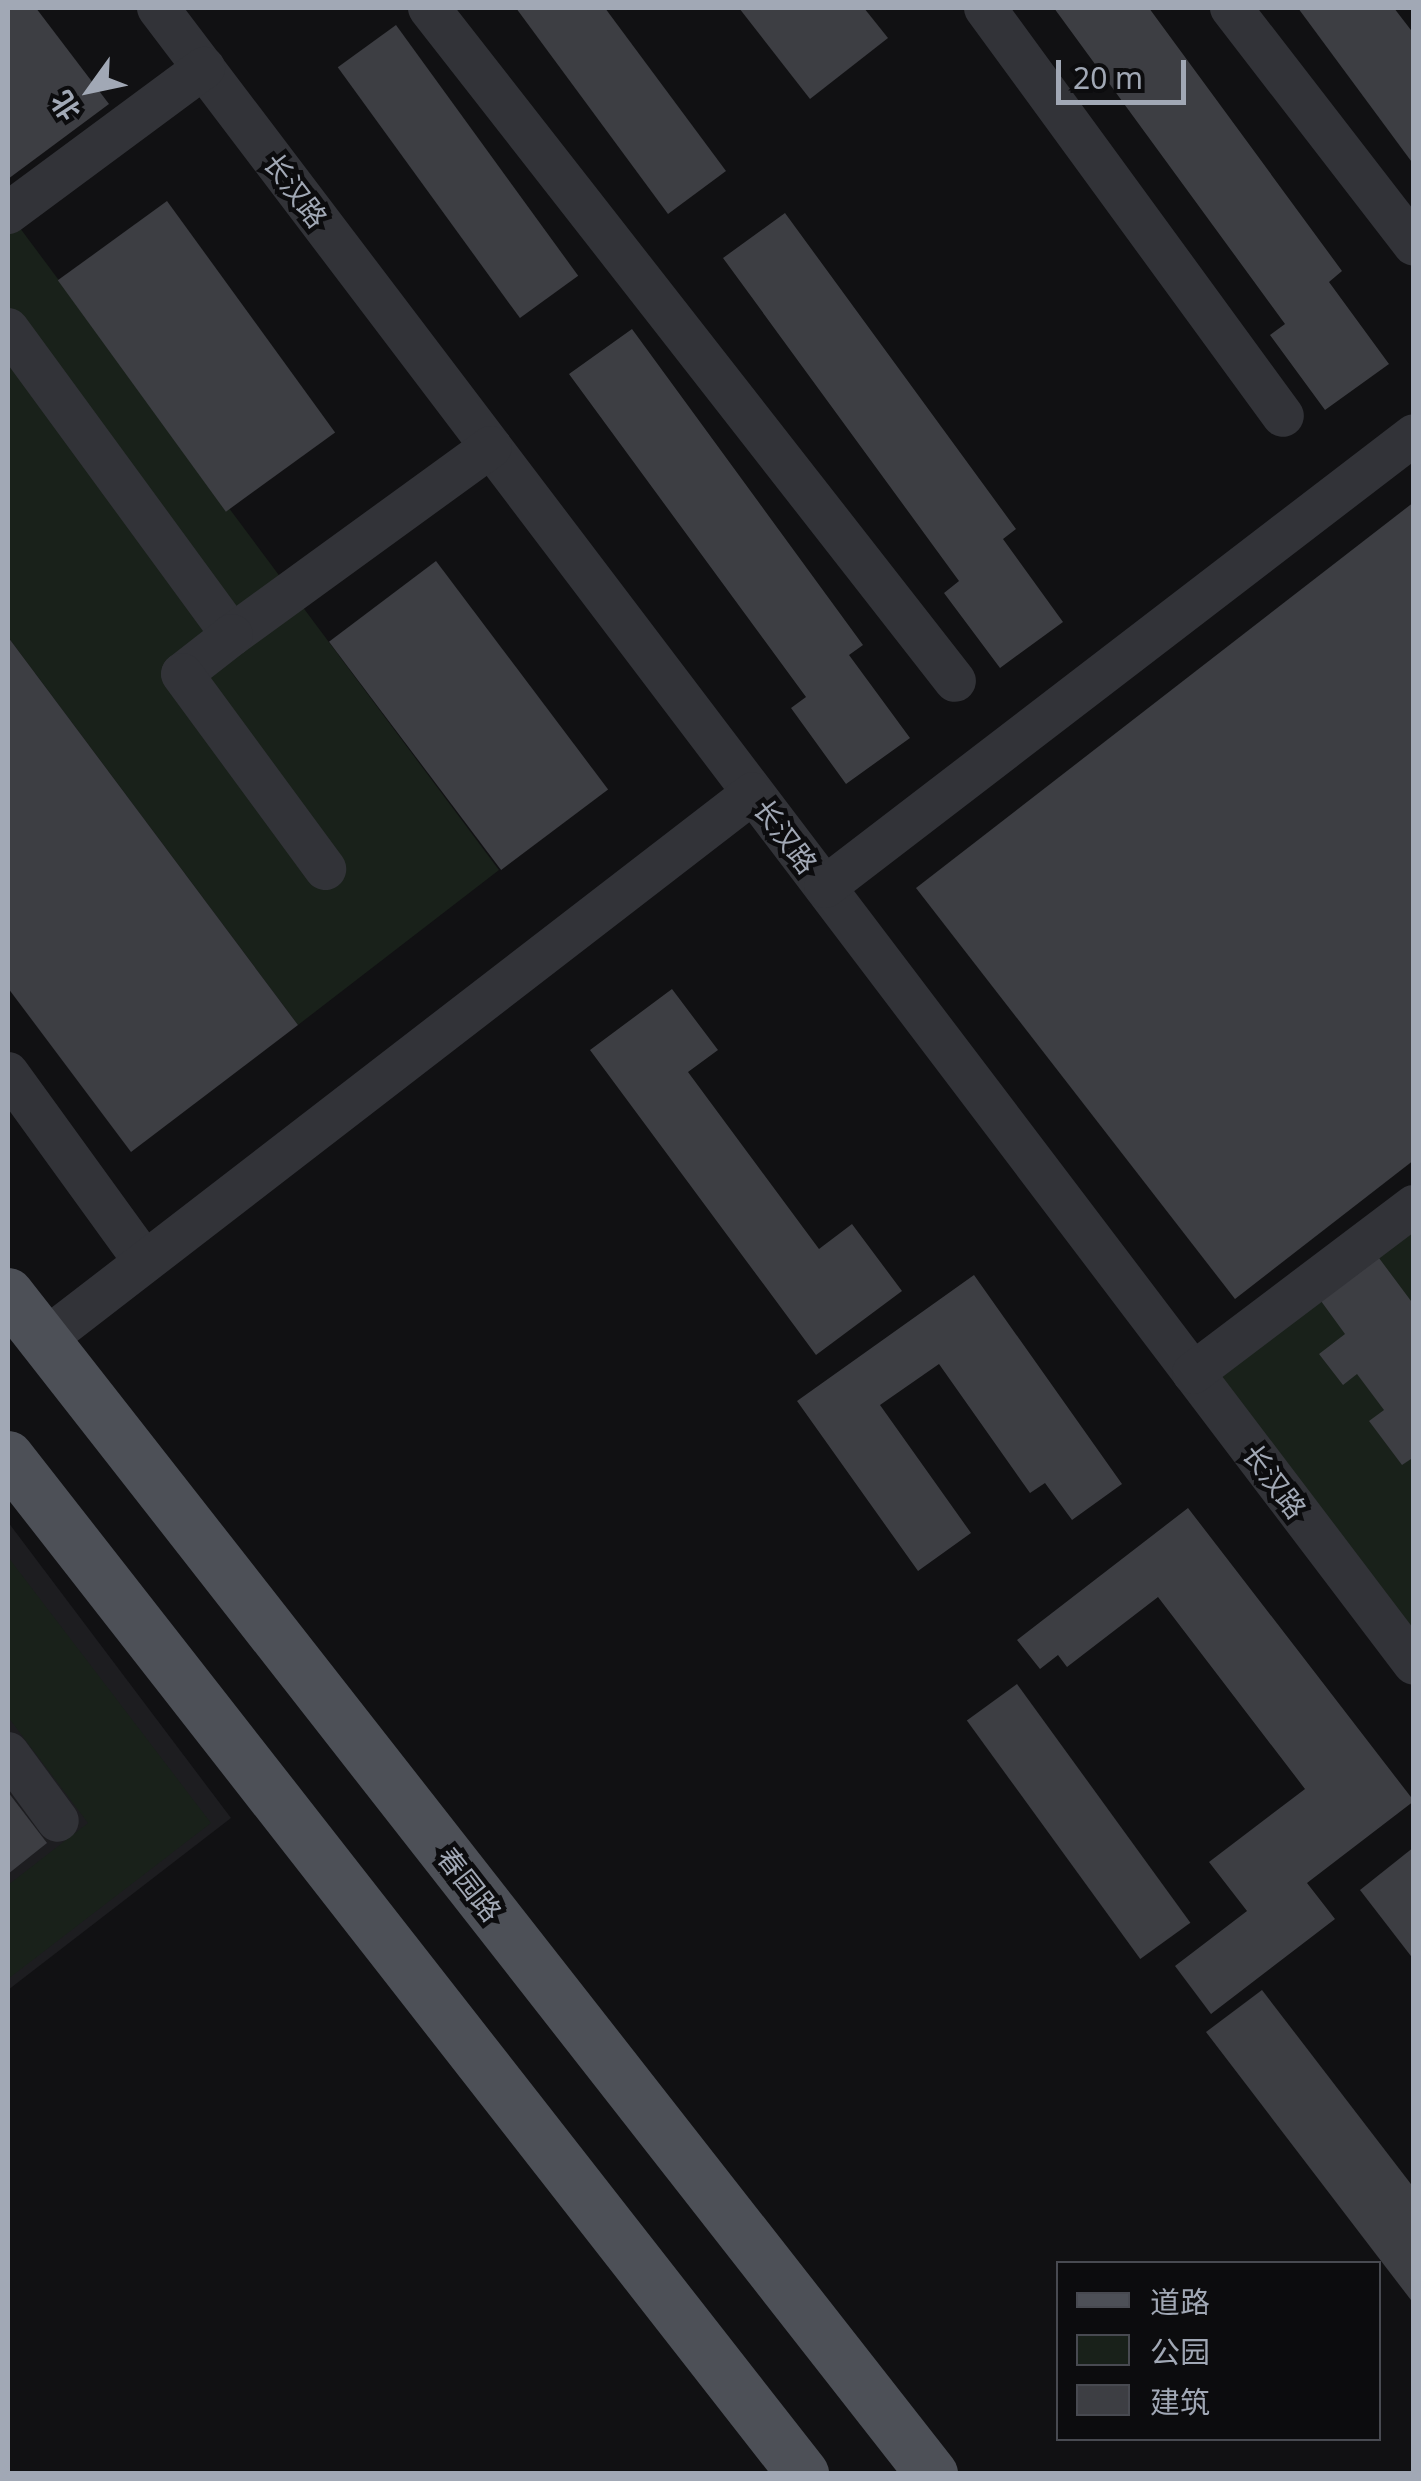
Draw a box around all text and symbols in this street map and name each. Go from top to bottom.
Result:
north arrow [40,40,140,140]
scale bar [1061,40,1191,102]
text: 20 m [1073,57,1143,98]
text: 北 [41,84,88,128]
street label: 长汉路 [257,146,335,234]
street label: 长汉路 [747,792,825,880]
street label: 长汉路 [1236,1437,1314,1525]
street label: 春园路 [431,1841,509,1927]
legend [1056,2261,1381,2441]
text: 道路 [1150,2281,1210,2322]
text: 公园 [1150,2331,1210,2372]
text: 建筑 [1150,2381,1210,2422]

